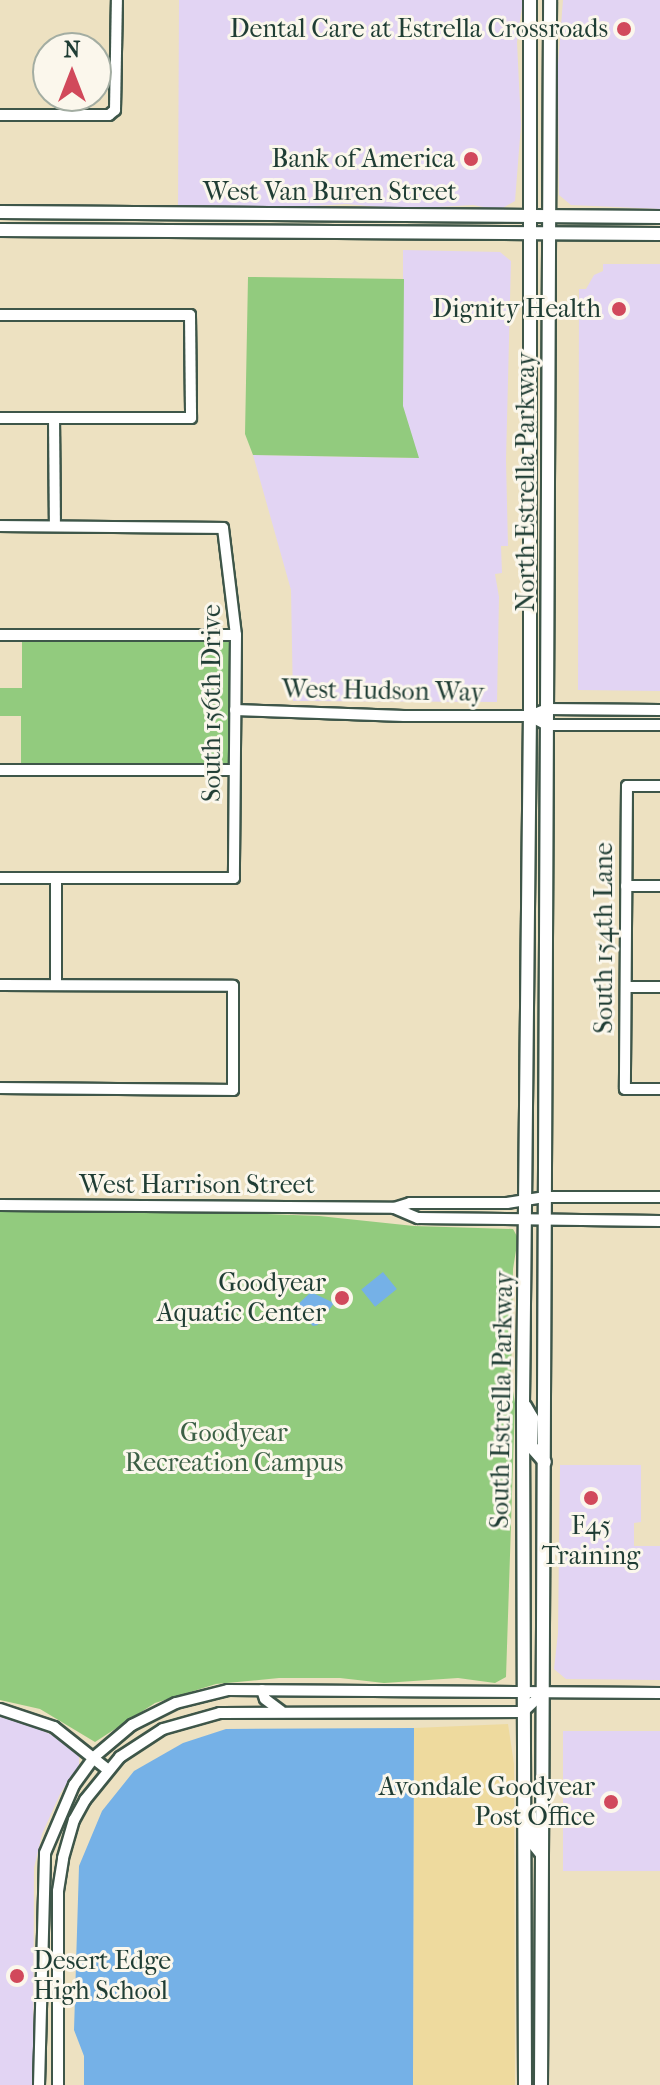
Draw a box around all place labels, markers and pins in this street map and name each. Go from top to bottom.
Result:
place label: Dental Care at Estrella Crossroads [230,13,608,45]
marker: Dental Care at Estrella Crossroads [615,20,633,38]
place label: Bank of America [272,143,455,175]
marker: Bank of America [462,150,480,168]
place label: Dignity Health [432,293,601,325]
marker: Dignity Health [608,298,630,320]
place label: Goodyear Aquatic Center [157,1267,326,1328]
marker: Goodyear Aquatic Center [333,1289,351,1307]
marker: F45 Training [582,1489,600,1507]
place label: F45 Training [542,1510,640,1572]
place label: Avondale Goodyear Post Office [379,1771,595,1832]
marker: Avondale Goodyear Post Office [602,1793,620,1811]
place label: Desert Edge High School [33,1945,171,2006]
marker: Desert Edge High School [8,1967,26,1985]

